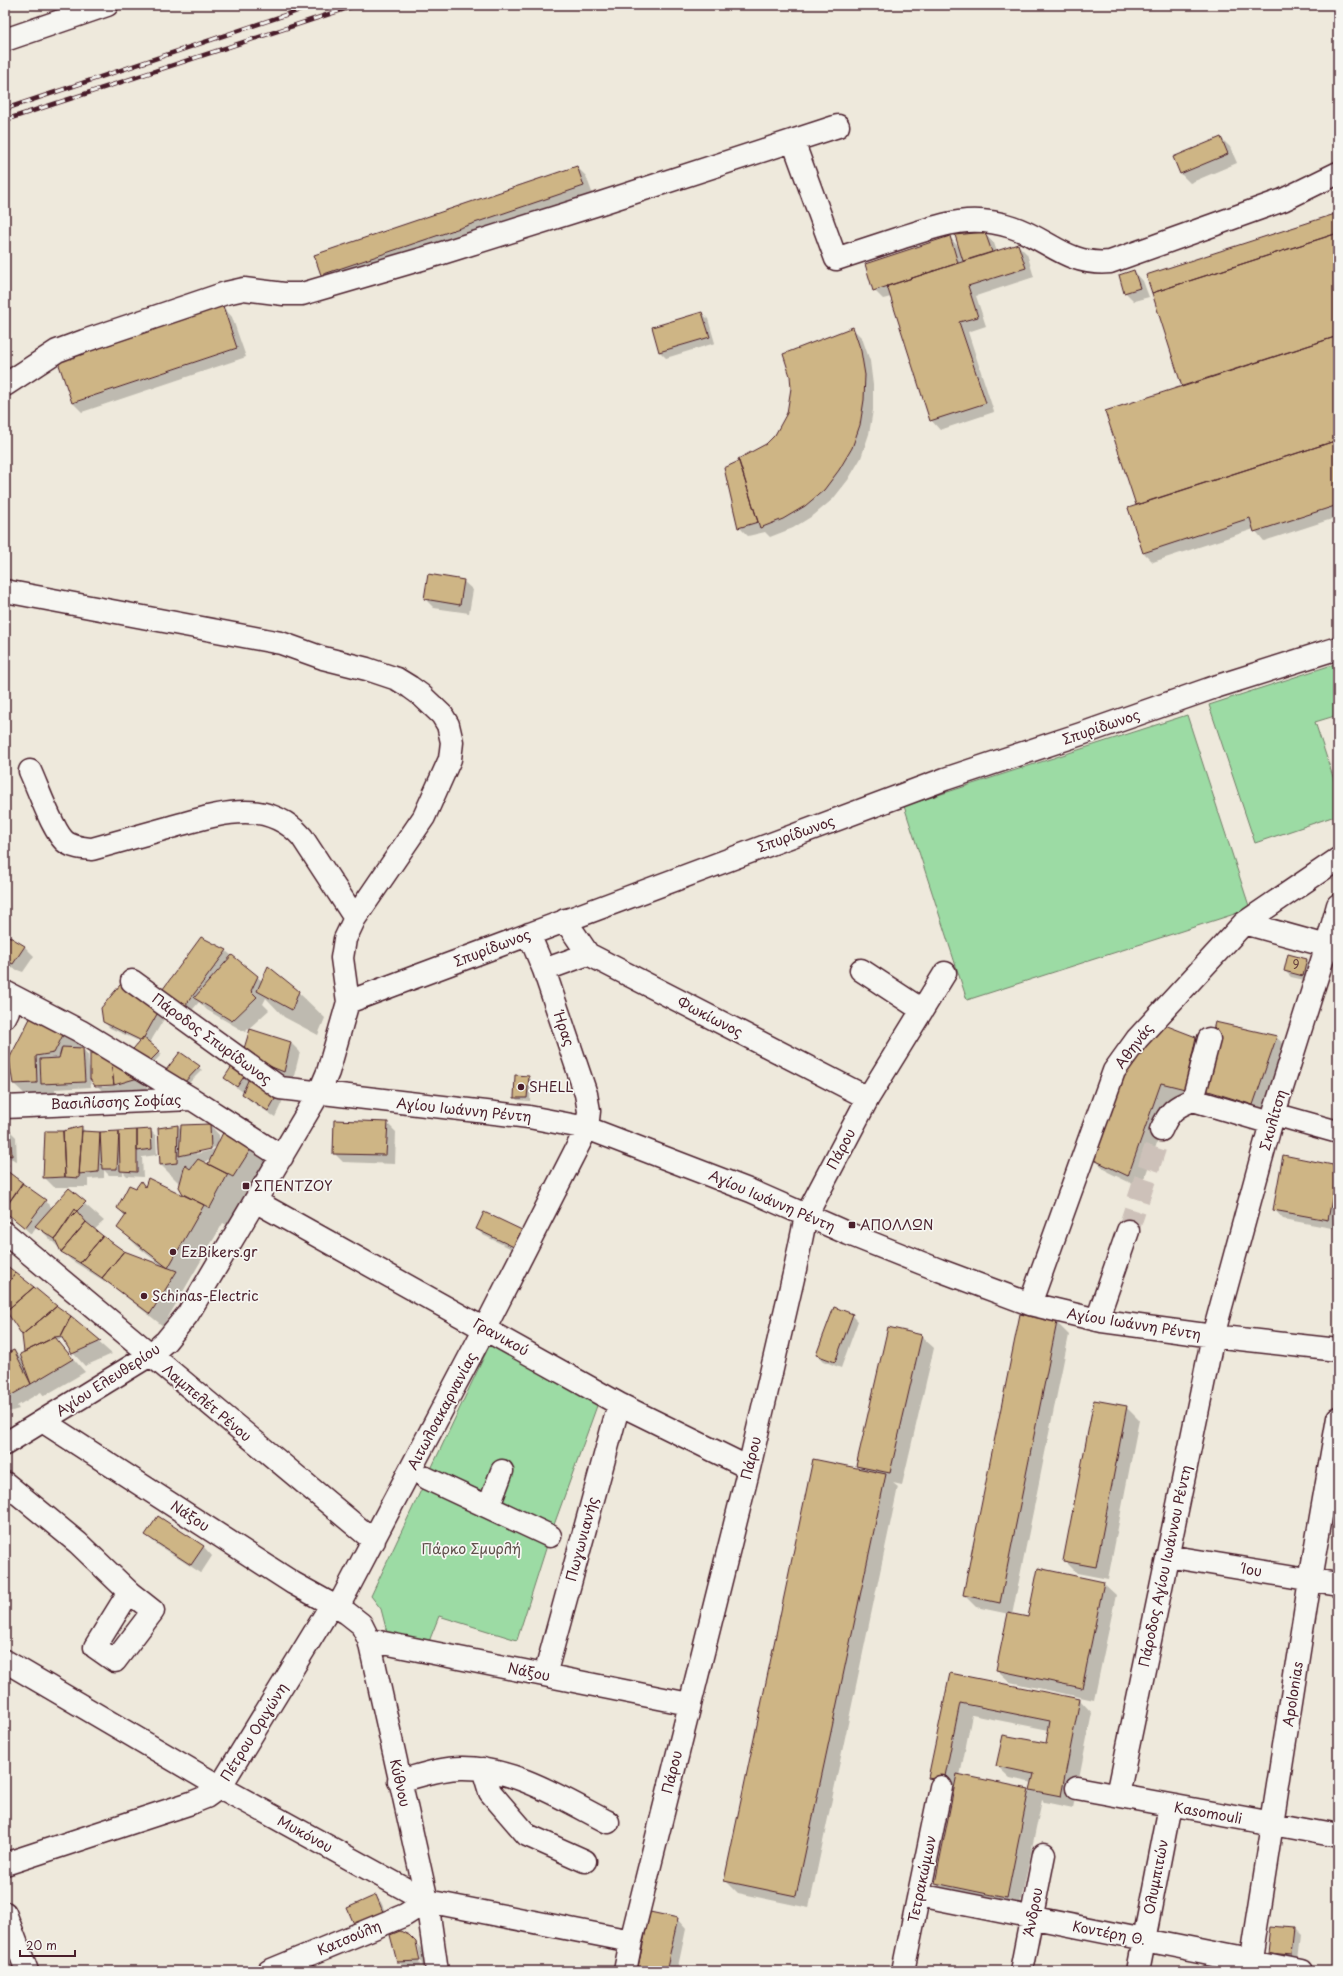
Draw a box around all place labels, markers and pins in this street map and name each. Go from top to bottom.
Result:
place label: SHELL [529,1076,574,1097]
marker: SHELL [516,1082,526,1092]
place label: ΣΠΕΝΤΖΟΥ [254,1175,333,1196]
marker: ΣΠΕΝΤΖΟΥ [241,1181,251,1191]
place label: ΑΠΟΛΛΩΝ [860,1214,933,1235]
marker: ΑΠΟΛΛΩΝ [847,1220,857,1230]
place label: EzBikers.gr [181,1241,258,1262]
marker: EzBikers.gr [168,1247,178,1257]
place label: Schinas-Electric [152,1285,259,1306]
marker: Schinas-Electric [139,1291,149,1301]

